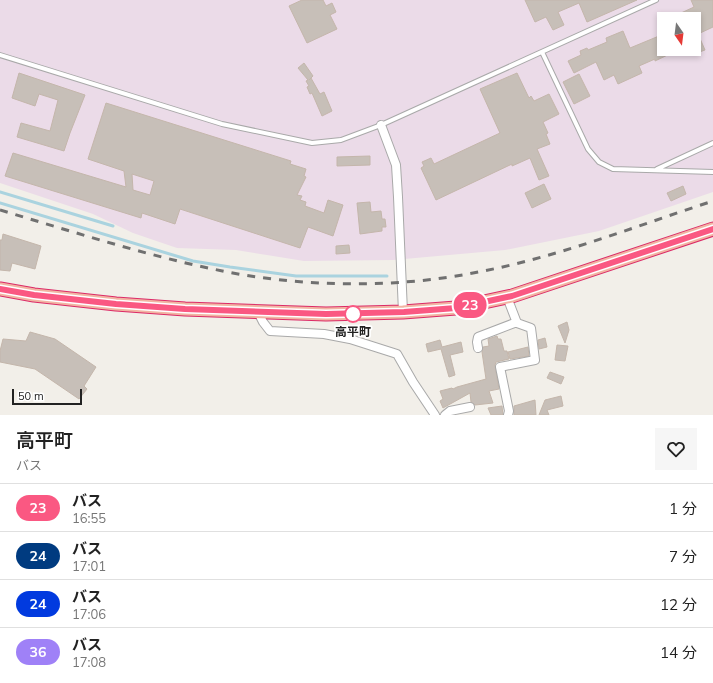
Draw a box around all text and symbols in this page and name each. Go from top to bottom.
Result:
north arrow [657,12,701,56]
map controls [657,12,701,56]
line badge: 23 [452,292,488,318]
text: 23 [462,296,478,314]
marker: 高平町 [344,305,362,323]
place label: 高平町 [335,324,371,339]
scale bar [12,387,82,406]
text: 50 m [18,389,44,403]
text: 高平町 [16,428,73,452]
button: heart [655,428,697,470]
text: バス [16,457,42,473]
text: バス [72,491,102,510]
text: 23 [30,499,46,517]
text: 1 分 [669,499,697,518]
text: 16:55 [72,510,106,526]
text: バス [72,539,102,558]
text: 24 [30,547,46,565]
text: 7 分 [669,547,697,566]
text: 17:01 [72,558,106,574]
text: バス [72,587,102,606]
text: 24 [30,595,46,613]
text: 12 分 [660,595,697,614]
text: 17:06 [72,606,106,622]
text: バス [72,635,102,654]
text: 36 [30,643,46,661]
text: 14 分 [660,643,697,662]
text: 17:08 [72,654,106,670]

